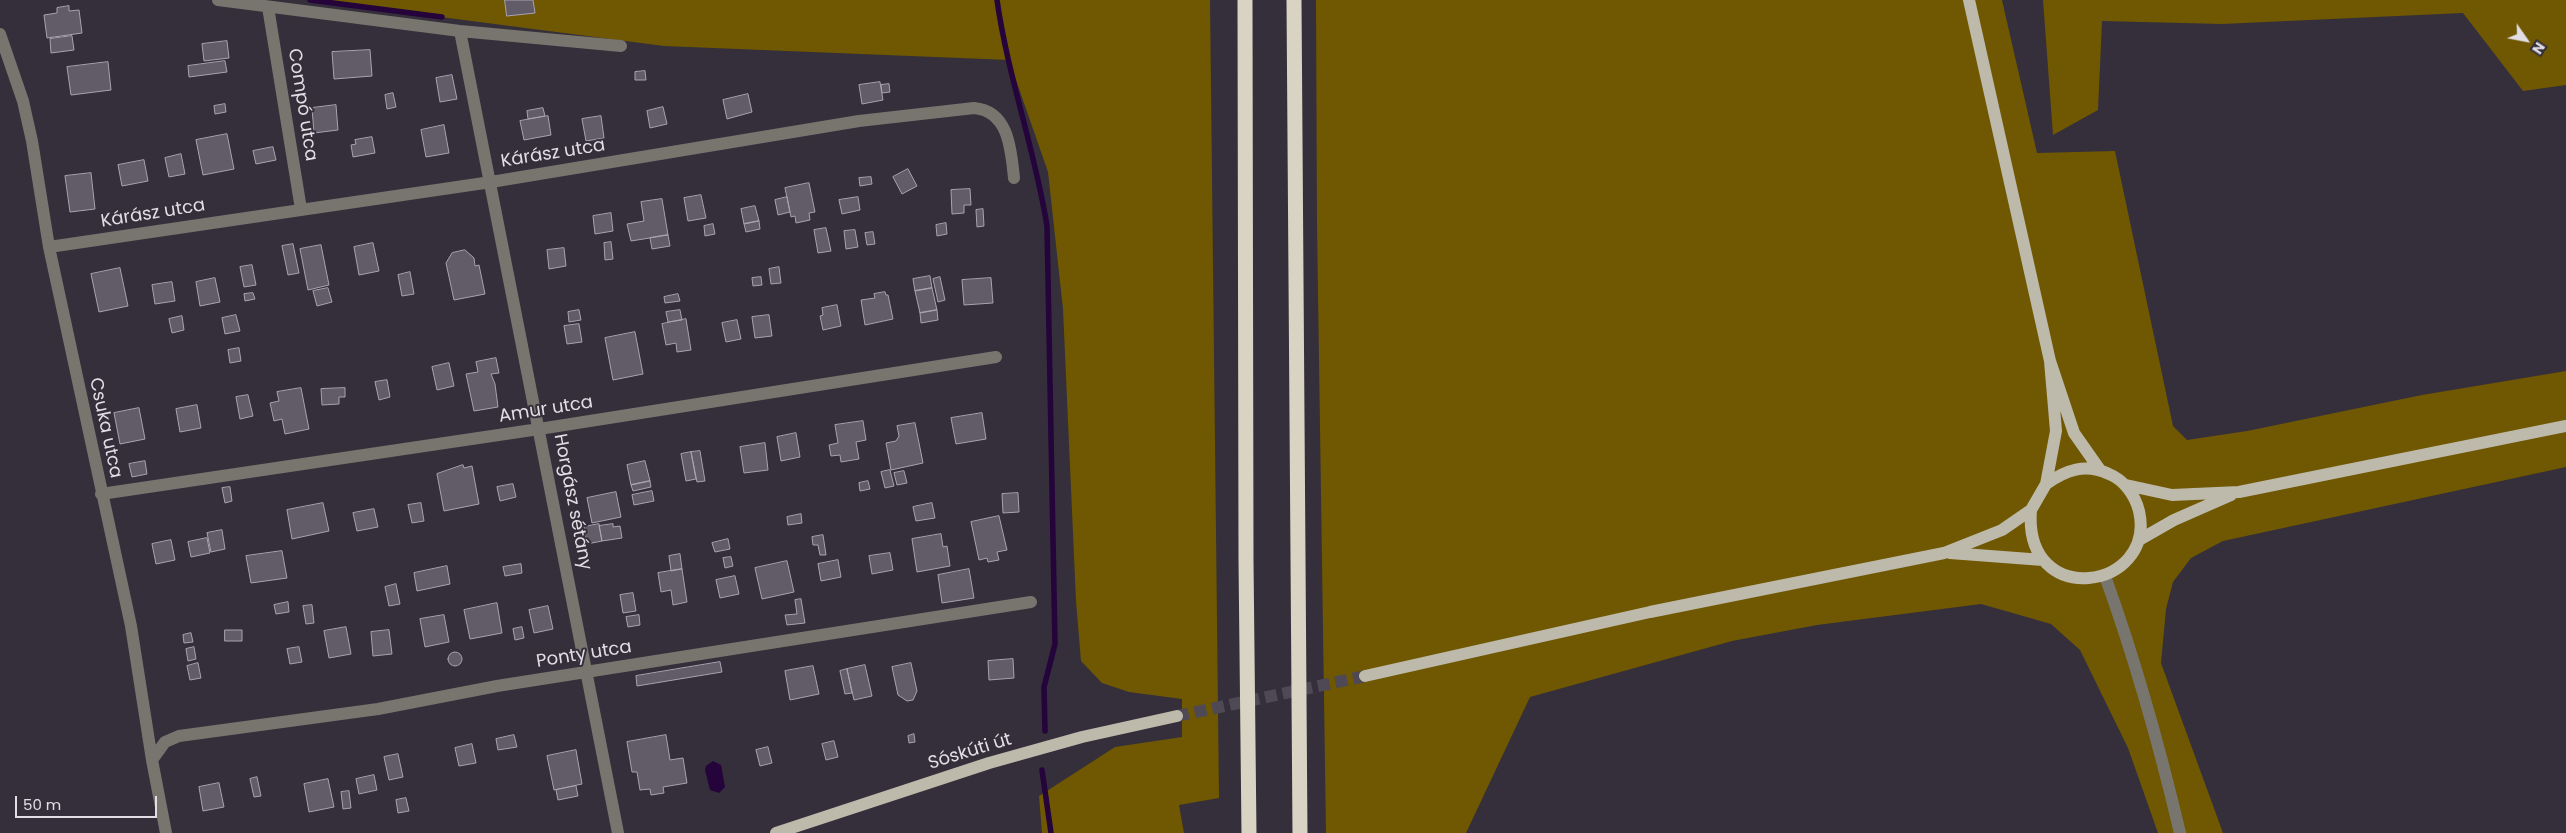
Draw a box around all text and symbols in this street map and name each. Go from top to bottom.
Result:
north arrow [2501,15,2551,65]
text: N [2527,38,2550,58]
street label: Compó utca [282,47,322,163]
street label: Kárász utca [499,135,607,173]
street label: Kárász utca [99,195,207,233]
street label: Csuka utca [84,376,126,480]
street label: Amur utca [497,392,595,428]
street label: Horgász sétány [548,432,596,572]
street label: Ponty utca [535,637,633,673]
street label: Sóskúti út [926,729,1014,775]
scale bar [18,786,160,818]
text: 50 m [23,794,61,815]

